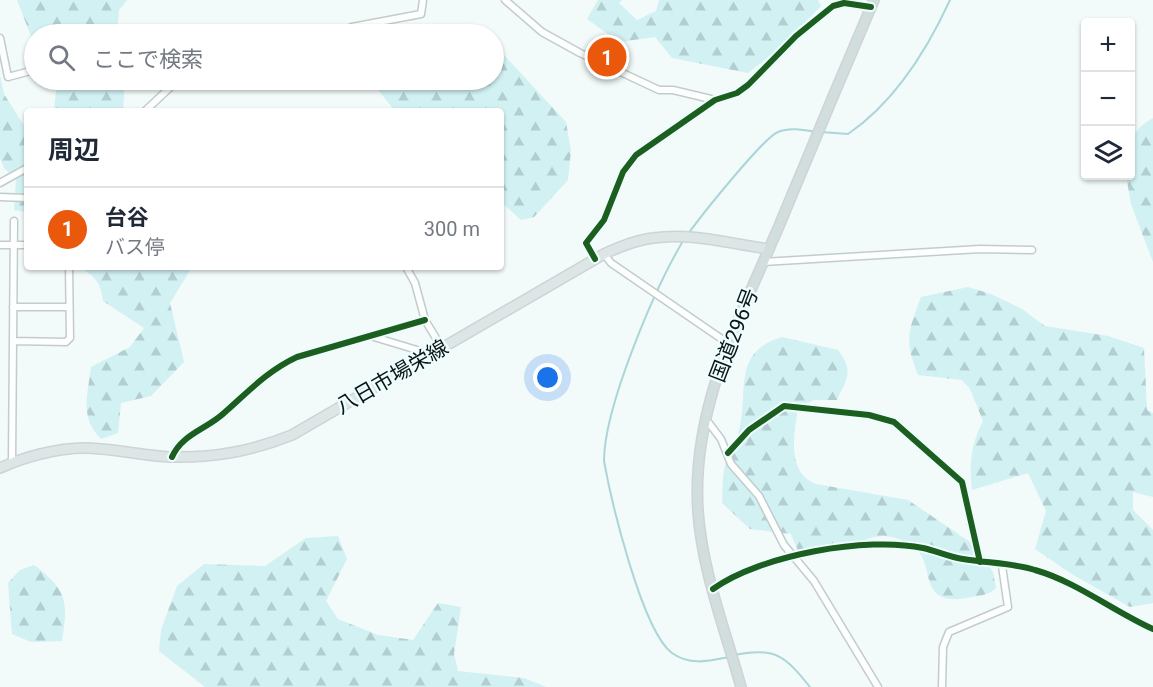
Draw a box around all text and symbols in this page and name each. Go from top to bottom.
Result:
map controls [1081,18,1135,180]
button: + [1081,18,1135,72]
search box [24,24,504,90]
pin: 1 [588,34,626,80]
icon: search [45,41,78,74]
text: ここで検索 [93,47,203,72]
button: − [1081,72,1135,126]
button: layers [1081,126,1135,180]
text: 周辺 [48,135,100,165]
text: 台谷 [105,205,149,230]
text: 1 [62,217,73,241]
text: 300 m [424,217,480,241]
text: バス停 [105,235,165,259]
street label: 国道296号 [705,285,763,385]
street label: 八日市場栄線 [331,335,453,419]
your location [533,363,562,392]

